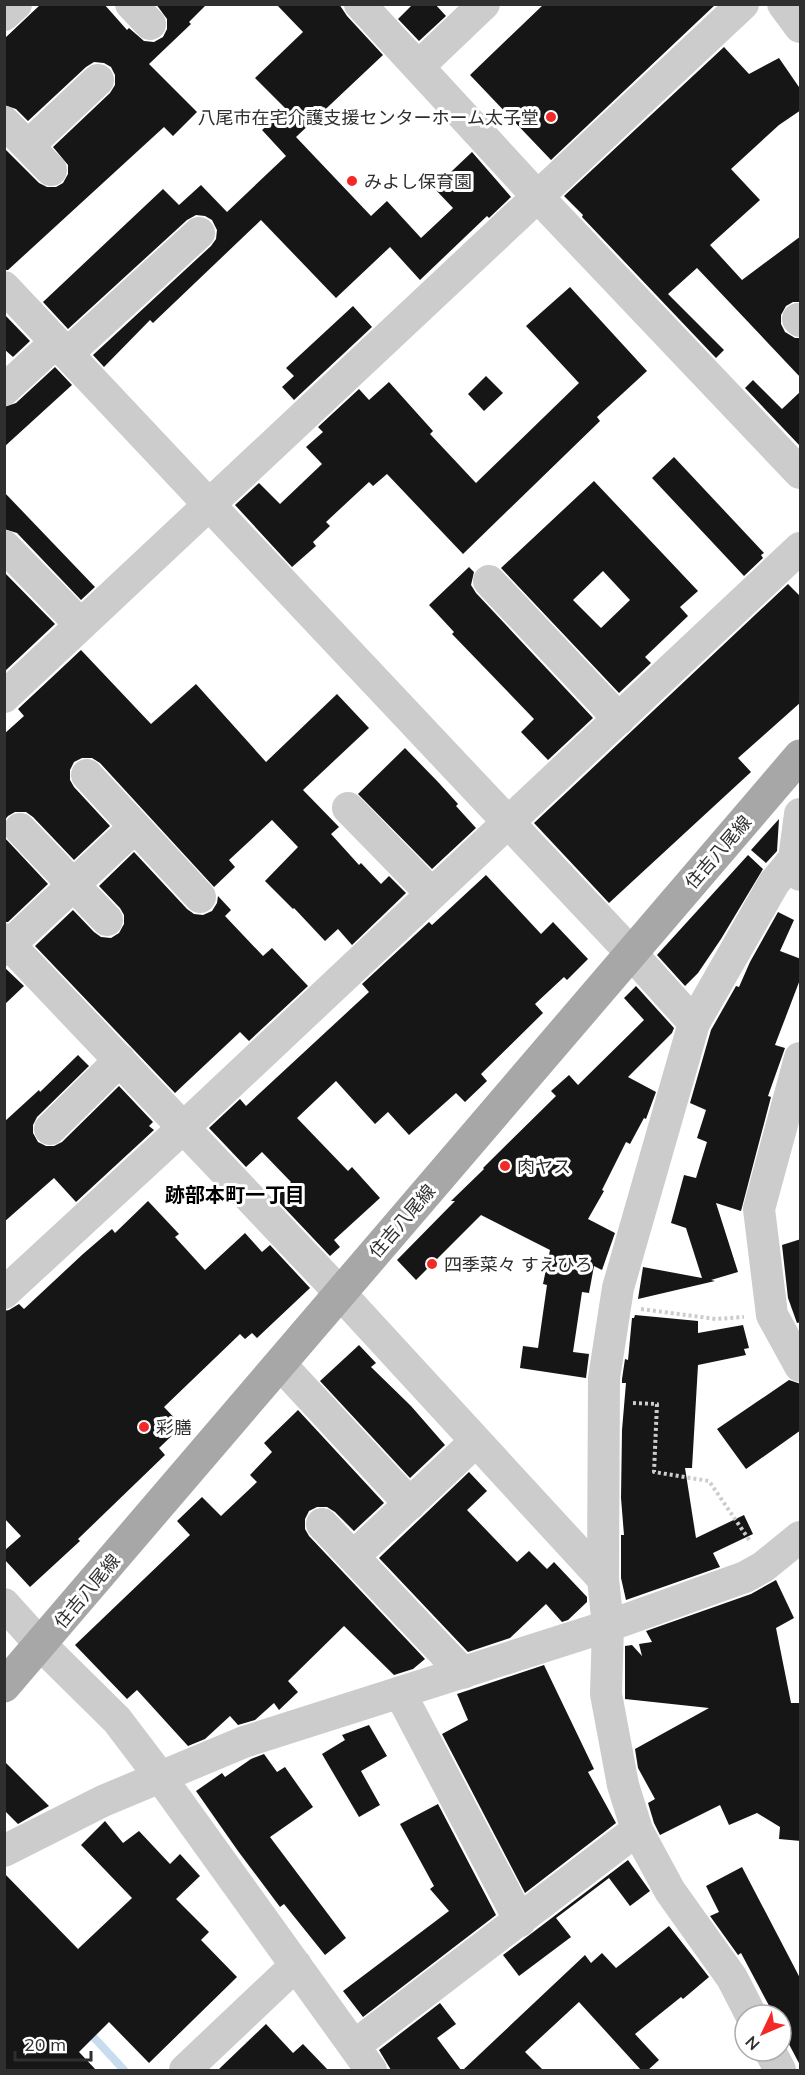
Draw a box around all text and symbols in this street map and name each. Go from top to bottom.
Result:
place label: 八尾市在宅介護支援センターホーム太子堂 [198,106,539,129]
marker: 八尾市在宅介護支援センターホーム太子堂 [544,110,558,124]
place label: みよし保育園 [364,170,472,193]
marker: みよし保育園 [345,174,359,188]
street label: 住吉八尾線 [680,810,756,894]
place label: 肉ヤス [517,1155,571,1178]
marker: 肉ヤス [498,1159,512,1173]
street label: 住吉八尾線 [364,1179,440,1263]
district label: 跡部本町一丁目 [165,1182,305,1207]
place label: 四季菜々 すえひろ [444,1253,593,1276]
marker: 四季菜々 すえひろ [425,1257,439,1271]
place label: 彩膳 [156,1416,192,1439]
marker: 彩膳 [137,1420,151,1434]
street label: 住吉八尾線 [49,1549,125,1633]
north arrow [733,2003,793,2063]
scale bar [15,2024,92,2062]
text: N [741,2032,764,2055]
text: 20 m [24,2033,66,2056]

